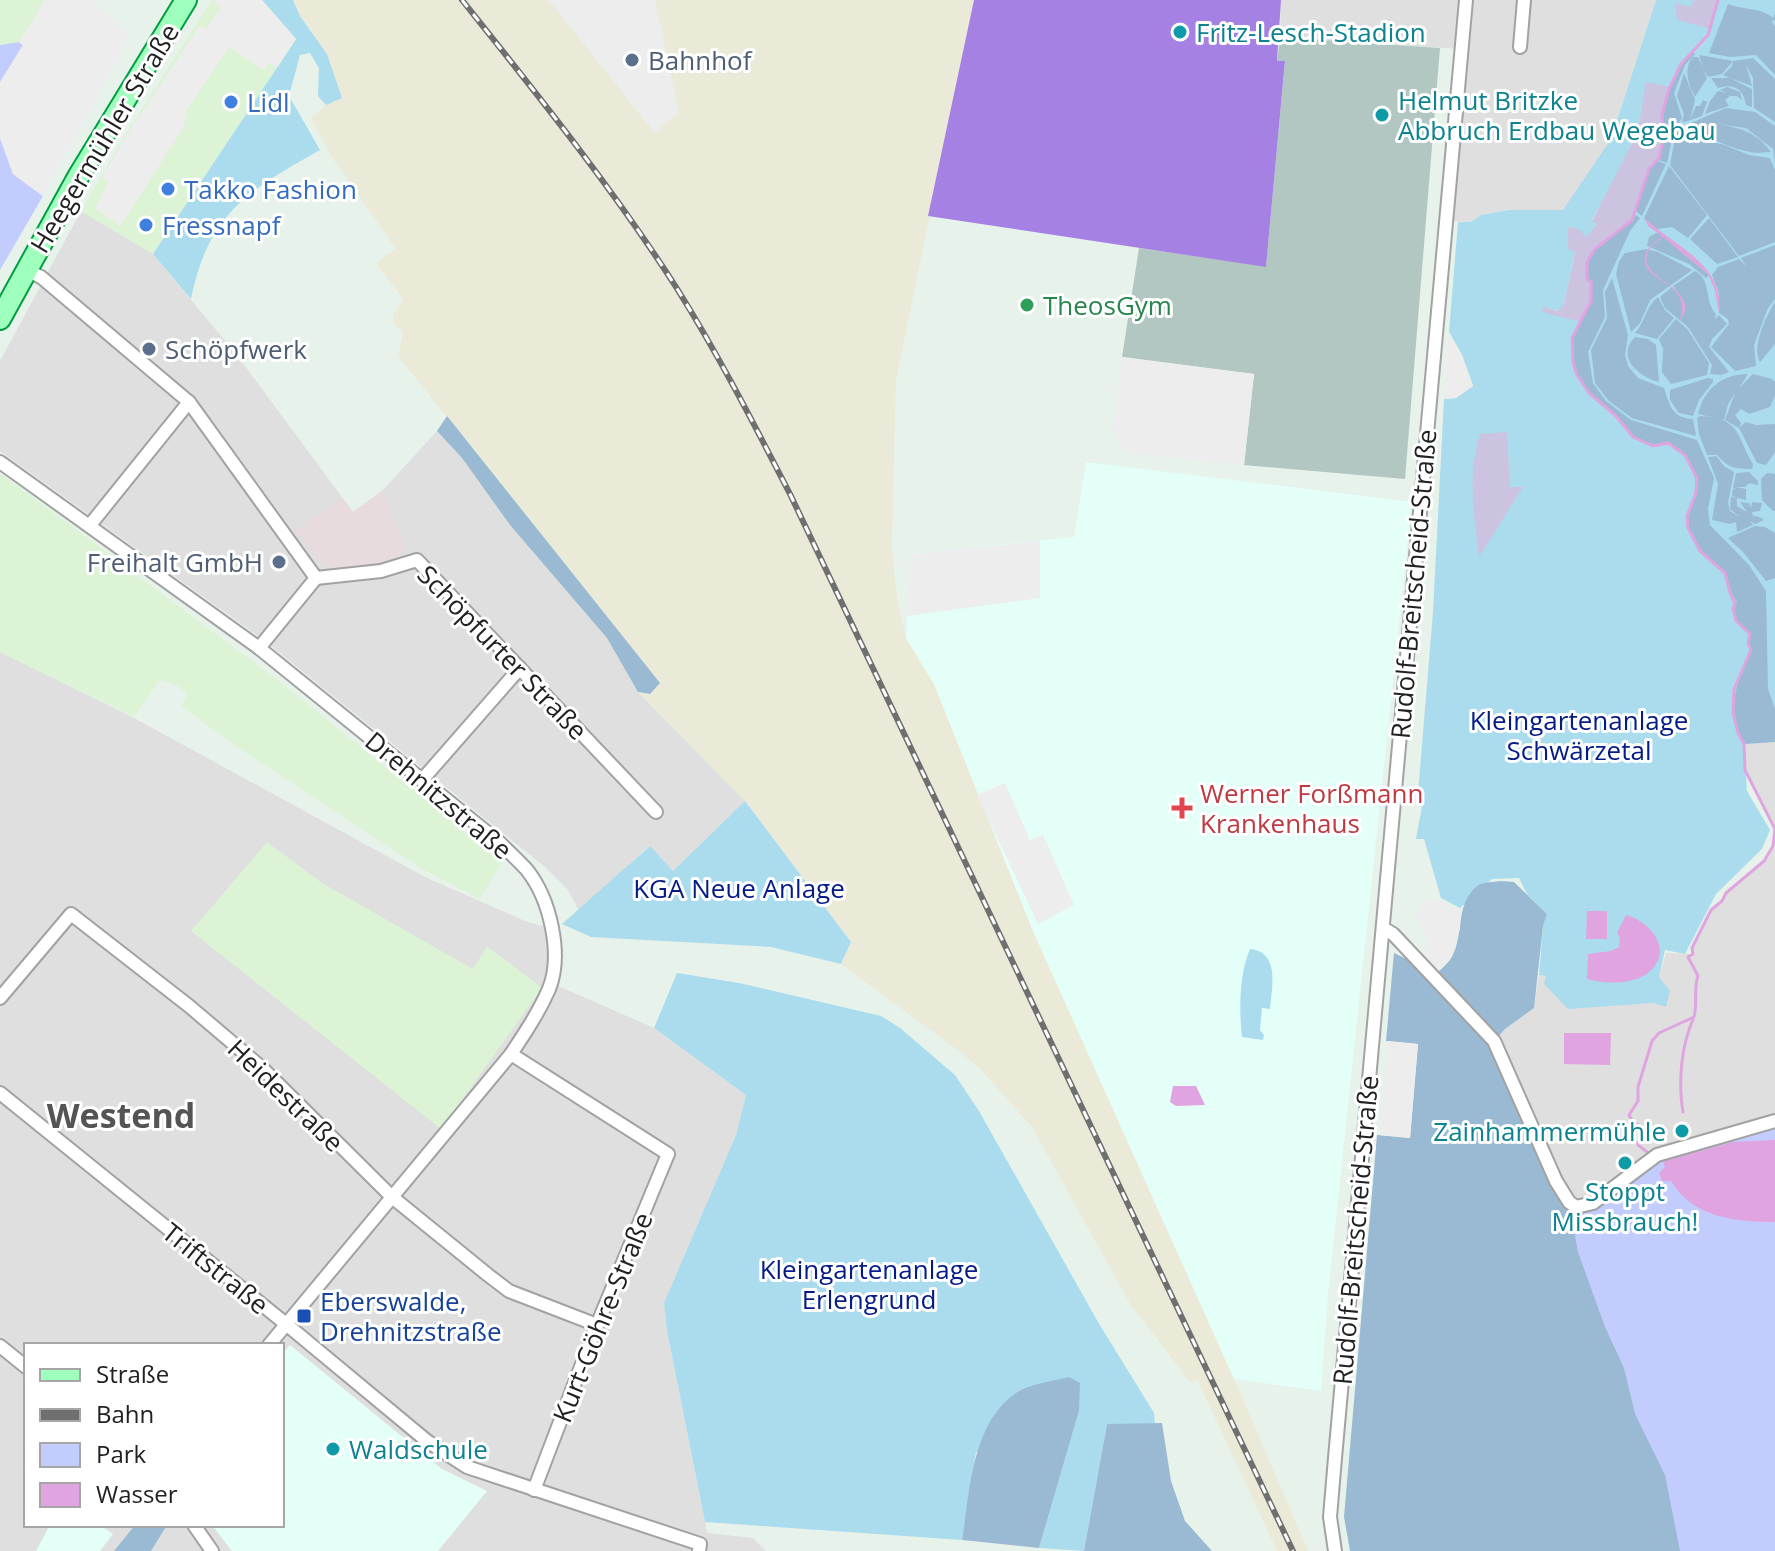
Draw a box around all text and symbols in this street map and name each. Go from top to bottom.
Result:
place label: Fritz-Lesch-Stadion [1196,14,1426,50]
street label: Heegermühler Straße [21,17,187,259]
marker: Fritz-Lesch-Stadion [1171,23,1189,41]
place label: Bahnhof [648,42,753,78]
marker: Bahnhof [623,51,641,69]
place label: Helmut Britzke Abbruch Erdbau Wegebau [1398,82,1716,148]
place label: Lidl [247,84,290,120]
marker: Lidl [222,93,240,111]
marker: Helmut Britzke Abbruch Erdbau Wegebau [1373,106,1391,124]
place label: Takko Fashion [184,171,357,207]
marker: Takko Fashion [159,180,177,198]
place label: Fressnapf [162,207,282,243]
marker: Fressnapf [137,216,155,234]
place label: TheosGym [1043,287,1172,323]
marker: TheosGym [1018,296,1036,314]
place label: Schöpfwerk [165,331,307,367]
marker: Schöpfwerk [140,340,158,358]
street label: Rudolf-Breitscheid-Straße [1382,428,1444,740]
place label: Freihalt GmbH [87,544,263,580]
marker: Freihalt GmbH [270,553,288,571]
street label: Schöpfurter Straße [410,557,596,747]
park label: Kleingartenanlage Schwärzetal [1470,702,1688,768]
street label: Drehnitzstraße [358,723,520,867]
place label: Werner Forßmann Krankenhaus [1200,775,1423,841]
marker: Werner Forßmann Krankenhaus [1171,797,1193,819]
park label: KGA Neue Anlage [633,870,845,906]
street label: Heidestraße [220,1031,352,1159]
street label: Rudolf-Breitscheid-Straße [1324,1074,1386,1386]
district label: Westend [47,1092,195,1138]
place label: Zainhammermühle [1433,1113,1666,1149]
marker: Zainhammermühle [1673,1122,1691,1140]
marker: Stoppt Missbrauch! [1616,1154,1634,1172]
place label: Stoppt Missbrauch! [1552,1173,1698,1239]
street label: Kurt-Göhre-Straße [543,1207,661,1427]
street label: Triftstraße [155,1214,277,1322]
park label: Kleingartenanlage Erlengrund [760,1251,978,1317]
place label: Eberswalde, Drehnitzstraße [320,1283,502,1349]
marker: Eberswalde, Drehnitzstraße [295,1307,313,1325]
legend [24,1343,284,1527]
text: Straße [96,1357,169,1390]
text: Bahn [96,1397,154,1430]
place label: Waldschule [349,1431,488,1467]
text: Park [96,1437,147,1470]
marker: Waldschule [324,1440,342,1458]
text: Wasser [96,1477,178,1510]

